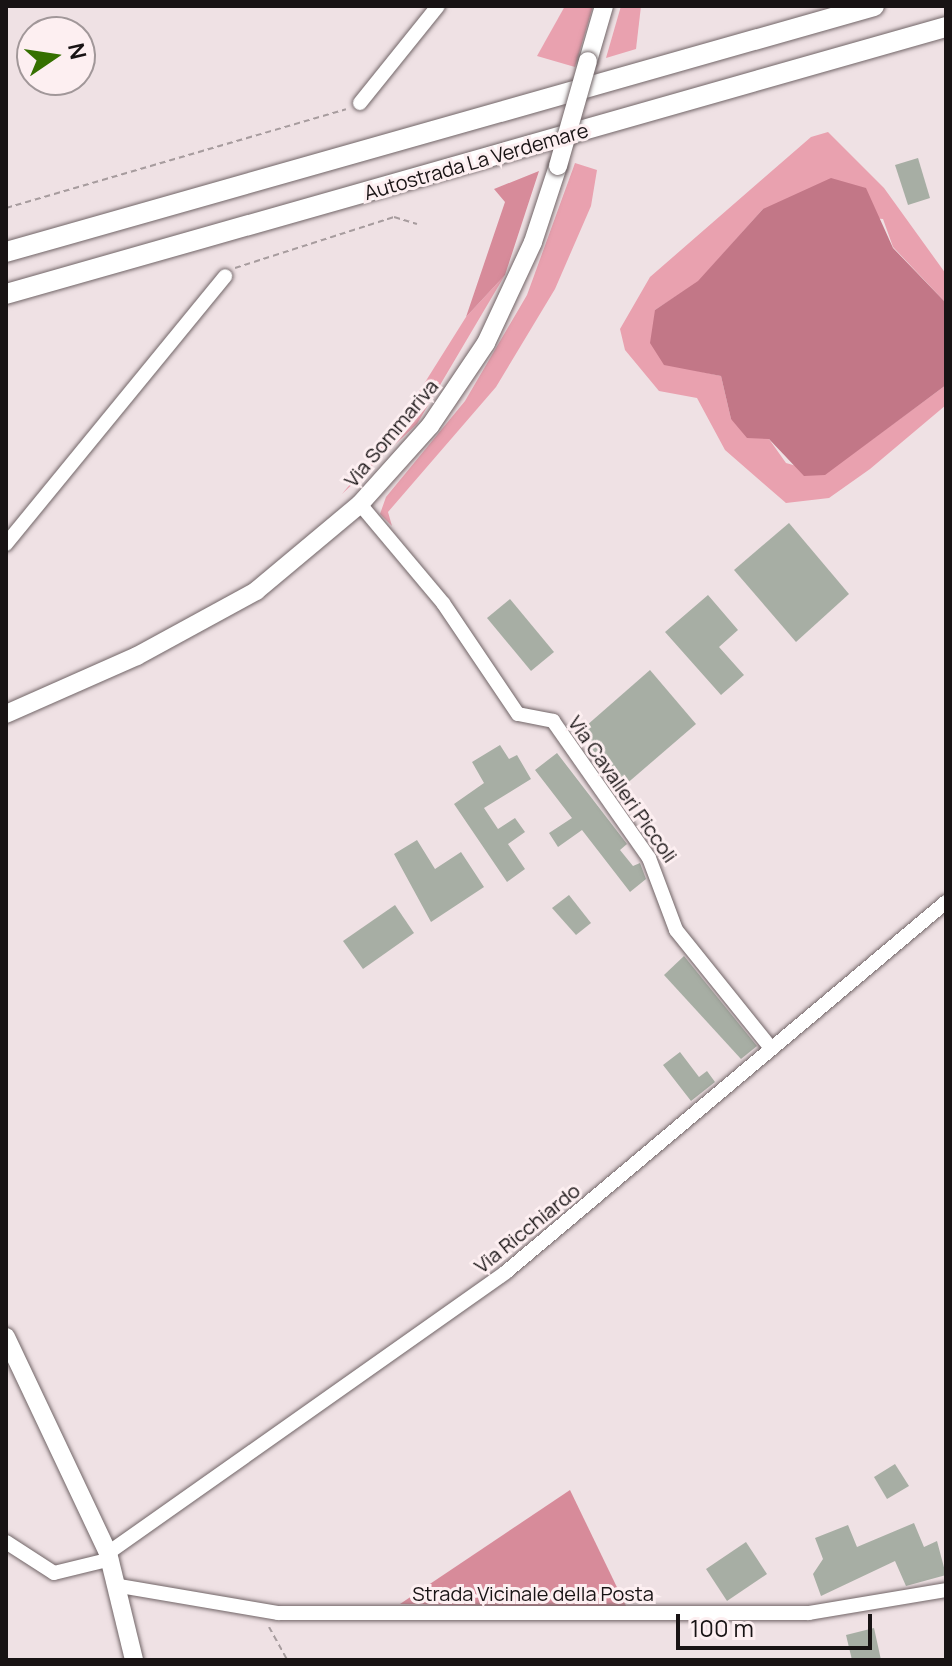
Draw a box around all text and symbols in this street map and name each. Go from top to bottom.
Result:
north arrow [16,16,96,96]
text: N [61,40,94,62]
street label: Autostrada La Verdemare [361,117,591,205]
street label: Via Sommariva [339,374,443,492]
street label: Via Cavalleri Piccoli [563,711,683,867]
street label: Via Ricchiardo [469,1178,585,1278]
street label: Strada Vicinale della Posta [412,1581,654,1605]
scale bar [680,1598,876,1648]
text: 100 m [690,1611,754,1644]

